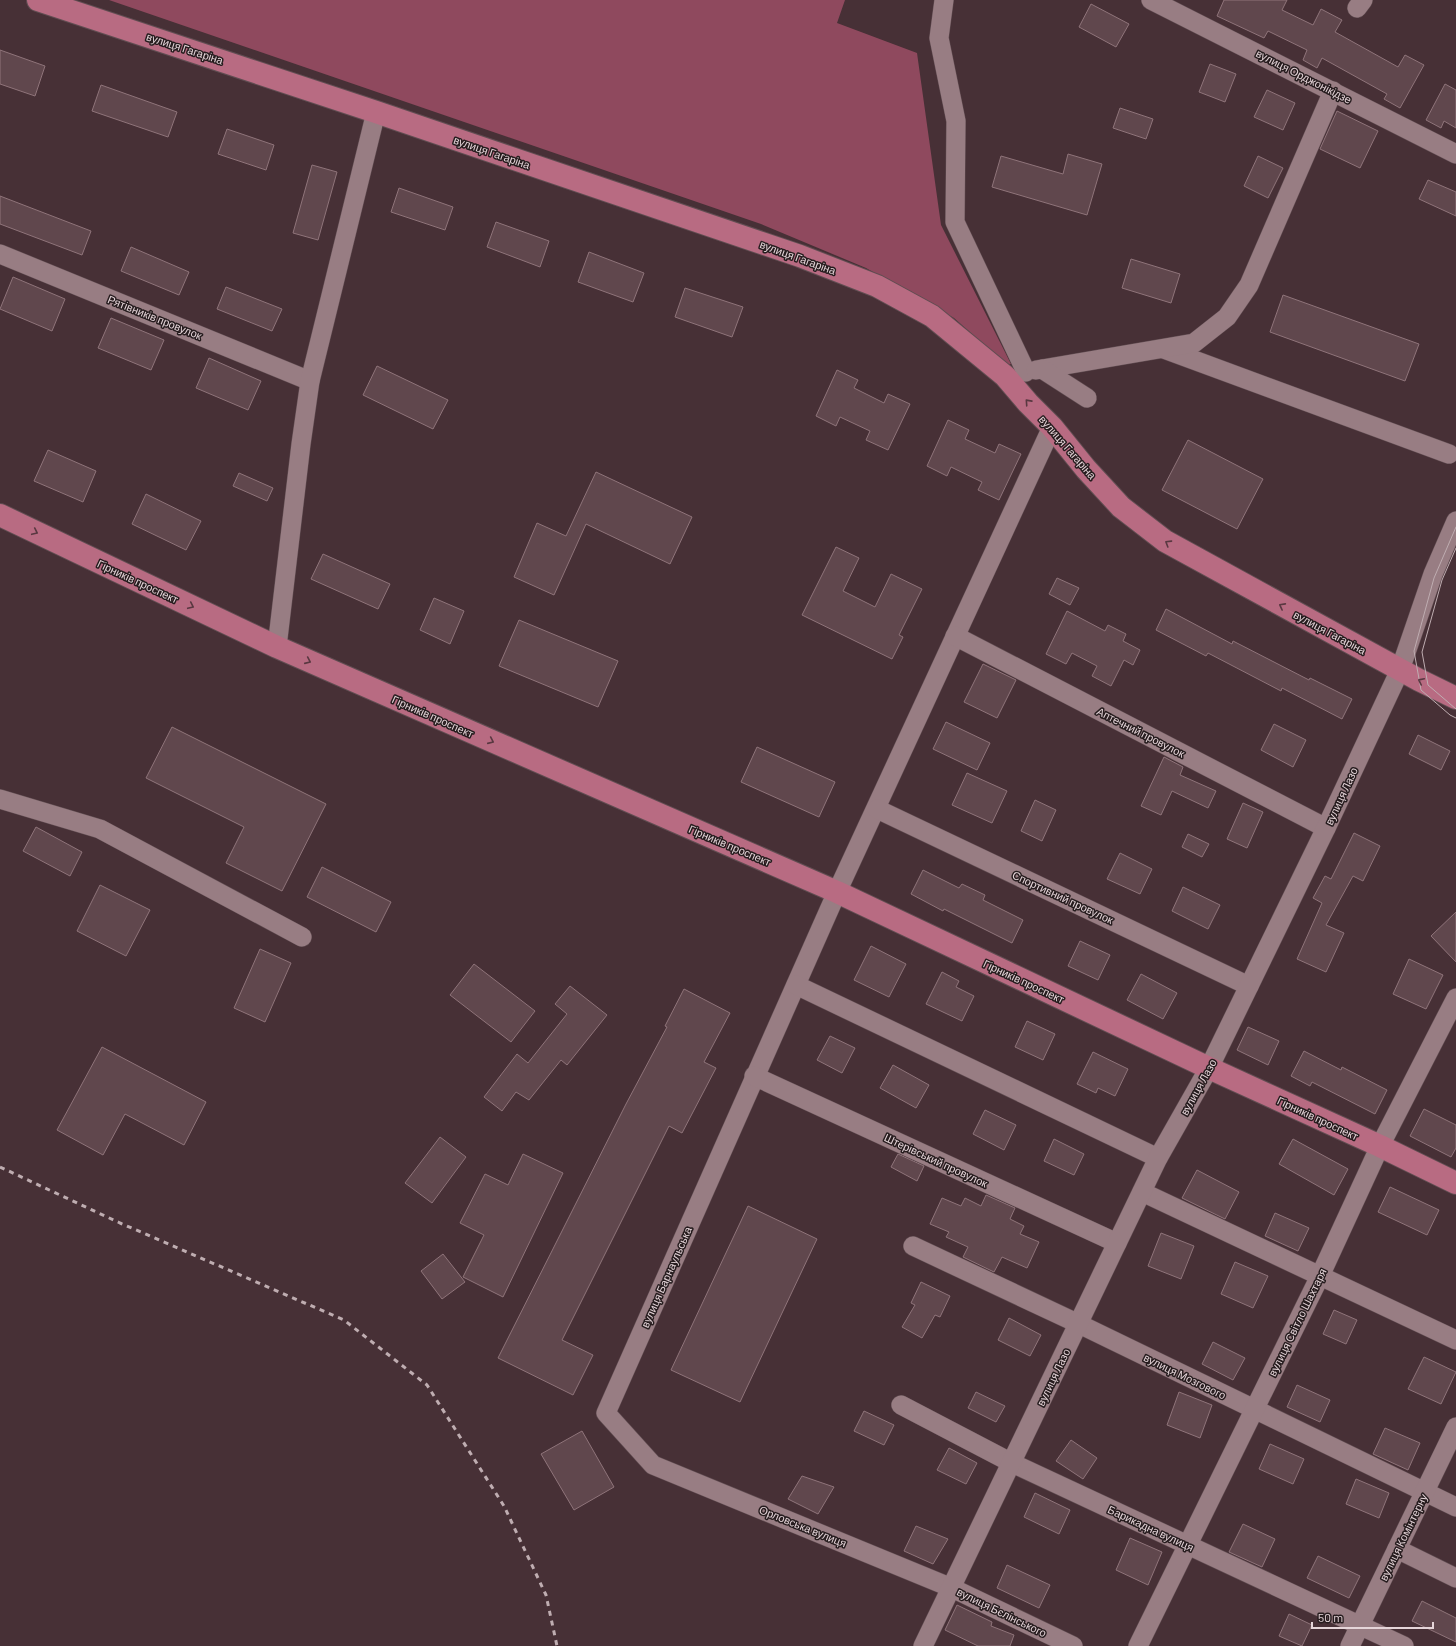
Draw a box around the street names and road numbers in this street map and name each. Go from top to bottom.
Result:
street label: вулиця Гагаріна [145,29,226,67]
street label: вулиця Орджонікідзе [1254,46,1354,106]
street label: вулиця Гагаріна [452,133,533,171]
street label: вулиця Гагаріна [758,237,839,277]
street label: Рятівників провулок [106,292,204,342]
street label: вулиця Гагаріна [1037,413,1100,482]
street label: Гірників проспект [95,557,181,605]
street label: вулиця Гагаріна [1292,607,1369,657]
street label: Гірників проспект [390,692,476,740]
street label: Аптечний провулок [1095,704,1187,760]
street label: вулиця Лазо [1322,765,1360,827]
street label: Гірників проспект [687,822,773,868]
street label: Спортивний провулок [1010,868,1116,926]
street label: Гірників проспект [981,957,1067,1005]
street label: вулиця Лазо [1177,1057,1219,1117]
street label: Гірників проспект [1275,1094,1361,1142]
street label: Штерівський провулок [882,1130,990,1190]
street label: вулиця Барнаульська [638,1224,695,1330]
street label: вулиця Світло Шахтаря [1265,1266,1329,1378]
street label: вулиця Лазо [1034,1346,1072,1408]
street label: вулиця Мозгового [1142,1350,1228,1402]
street label: вулиця Комінтерну [1376,1491,1430,1583]
street label: Барикадна вулиця [1106,1502,1196,1554]
street label: Орловська вулиця [757,1503,849,1549]
street label: вулиця Бєлінського [955,1585,1049,1639]

